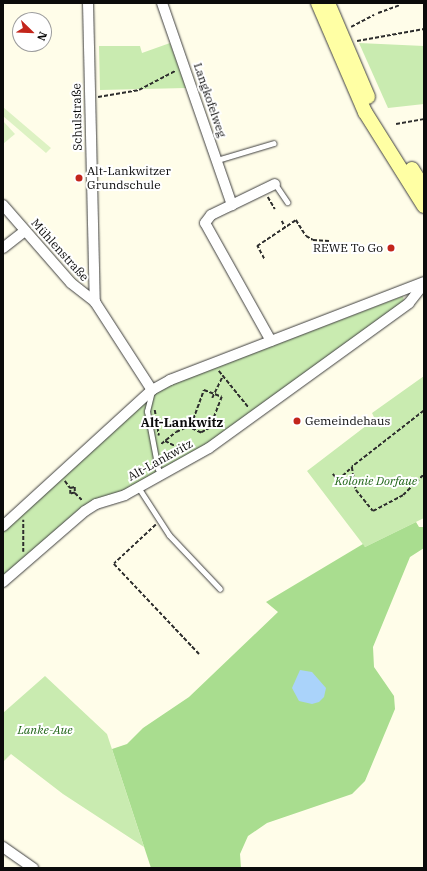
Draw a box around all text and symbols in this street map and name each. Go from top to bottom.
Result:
north arrow [12,12,52,52]
text: N [34,30,50,43]
street label: Langkofelweg [191,61,229,139]
street label: Schulstraße [69,83,85,151]
place label: Alt-Lankwitzer Grundschule [87,164,171,192]
marker: Alt-Lankwitzer Grundschule [74,173,84,183]
street label: Mühlenstraße [28,216,92,284]
place label: REWE To Go [313,241,383,255]
marker: REWE To Go [386,243,396,253]
place label: Gemeindehaus [305,414,390,428]
district label: Alt-Lankwitz [141,415,223,431]
marker: Gemeindehaus [292,416,302,426]
street label: Alt-Lankwitz [125,436,195,484]
park label: Kolonie Dorfaue [335,474,417,488]
park label: Lanke-Aue [17,723,73,737]

